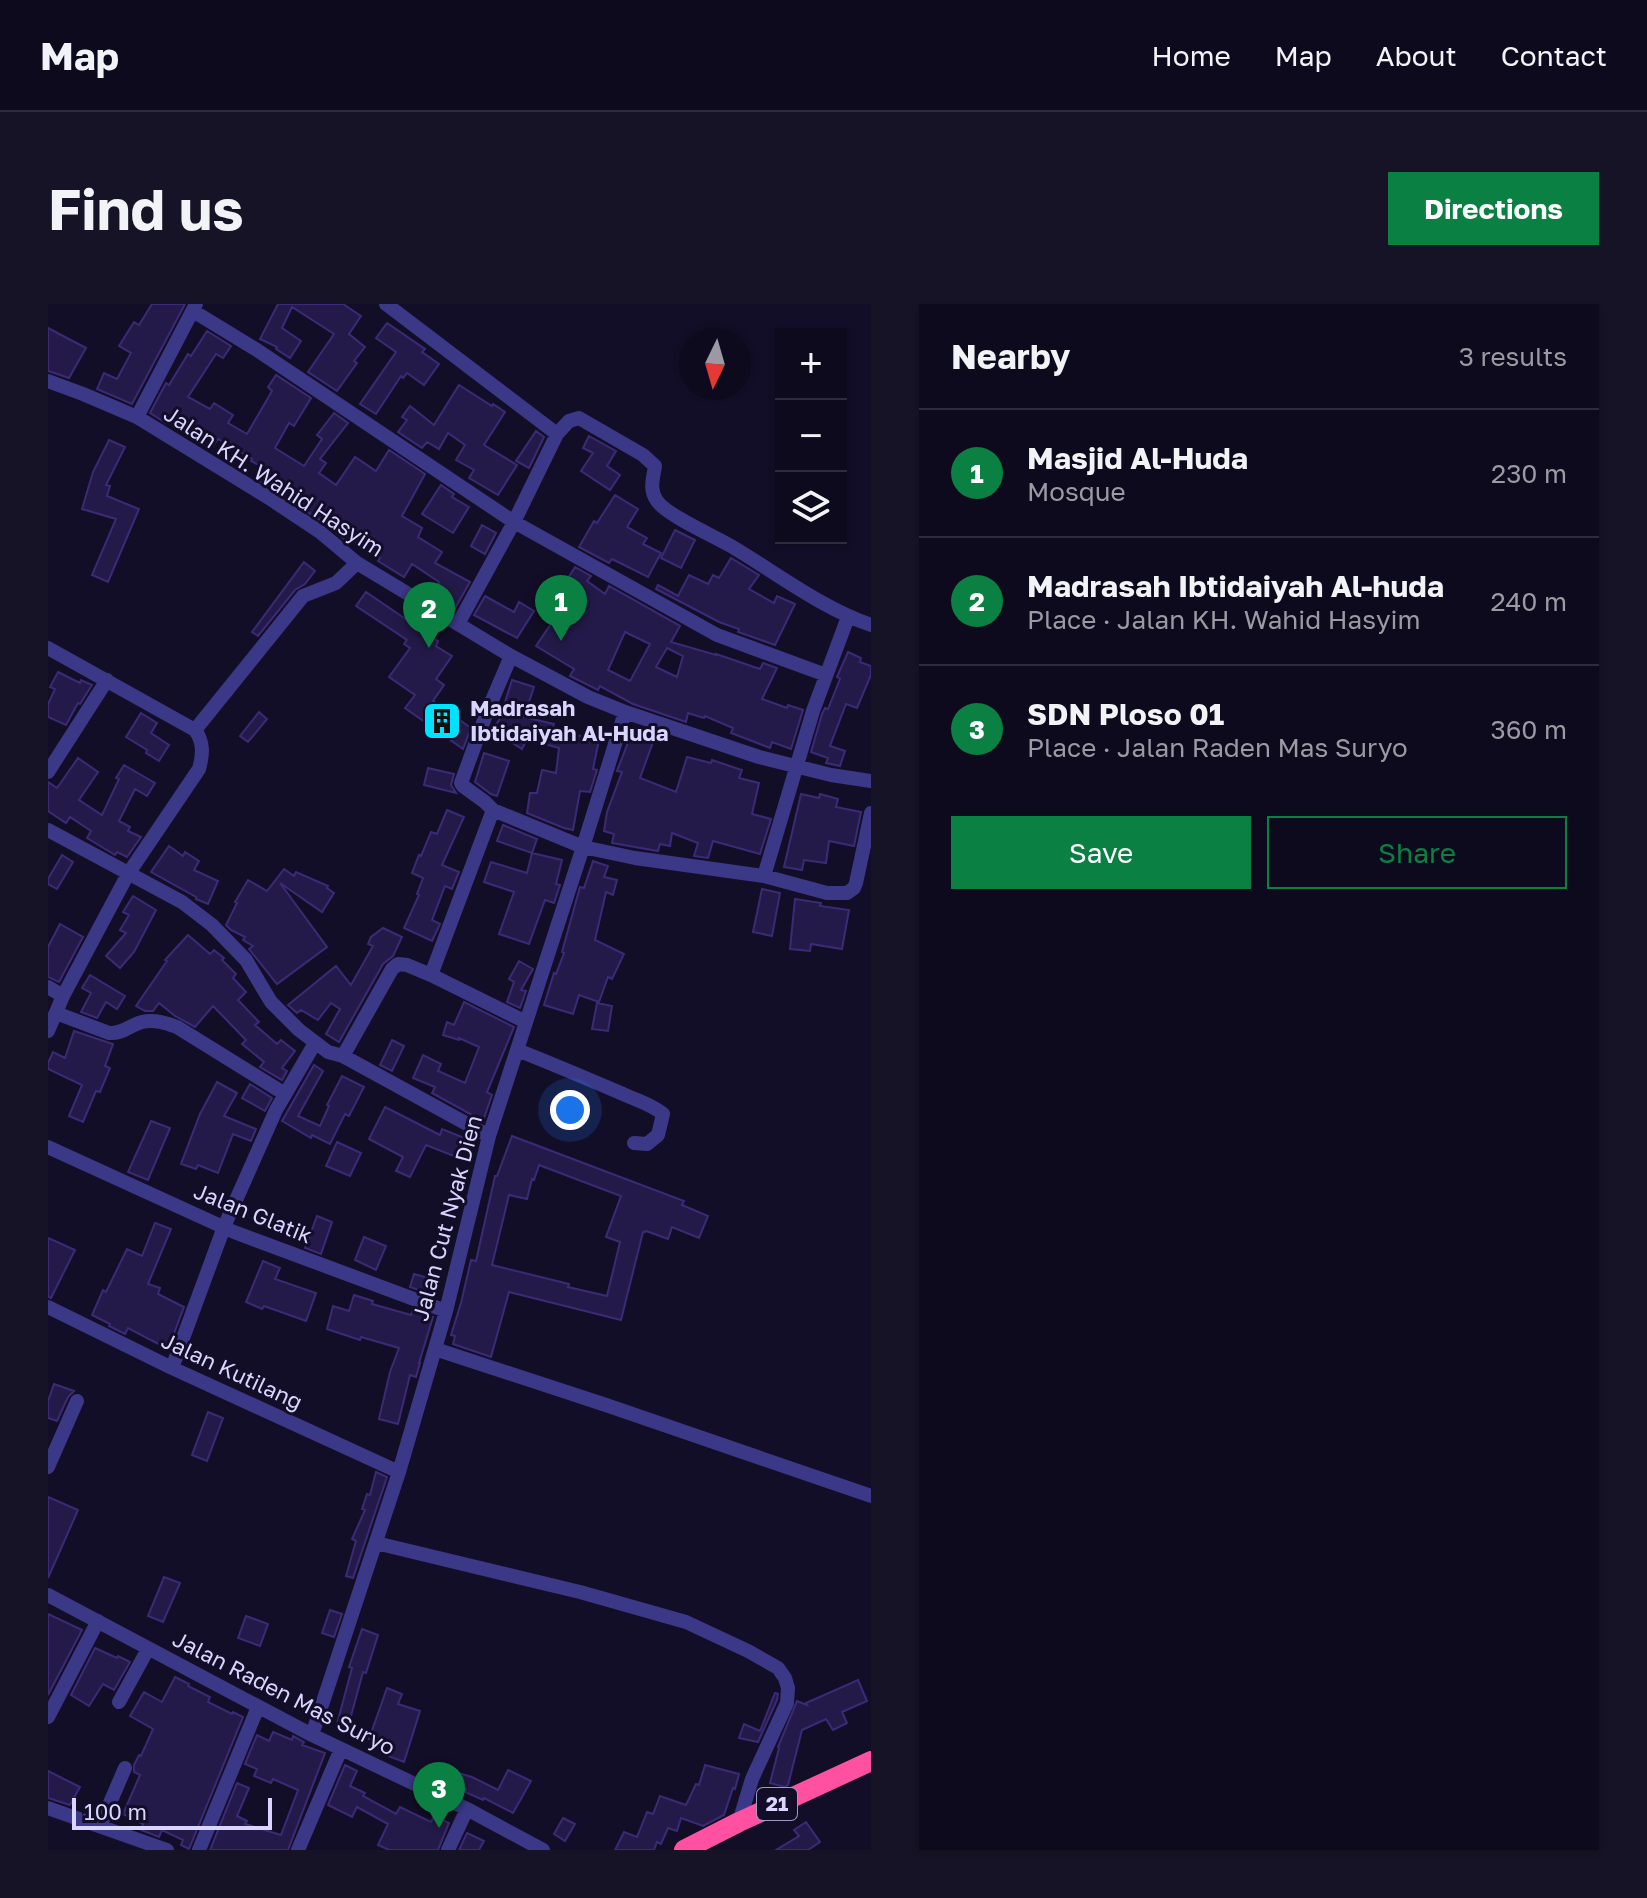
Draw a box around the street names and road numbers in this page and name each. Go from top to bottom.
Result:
street label: Jalan KH. Wahid Hasyim [159,399,389,562]
street label: Jalan Cut Nyak Dien [406,1112,487,1324]
street label: Jalan Glatik [190,1177,316,1248]
street label: Jalan Kutilang [157,1326,307,1415]
street label: Jalan Raden Mas Suryo [169,1625,400,1760]
road number: 21 [757,1788,797,1820]

